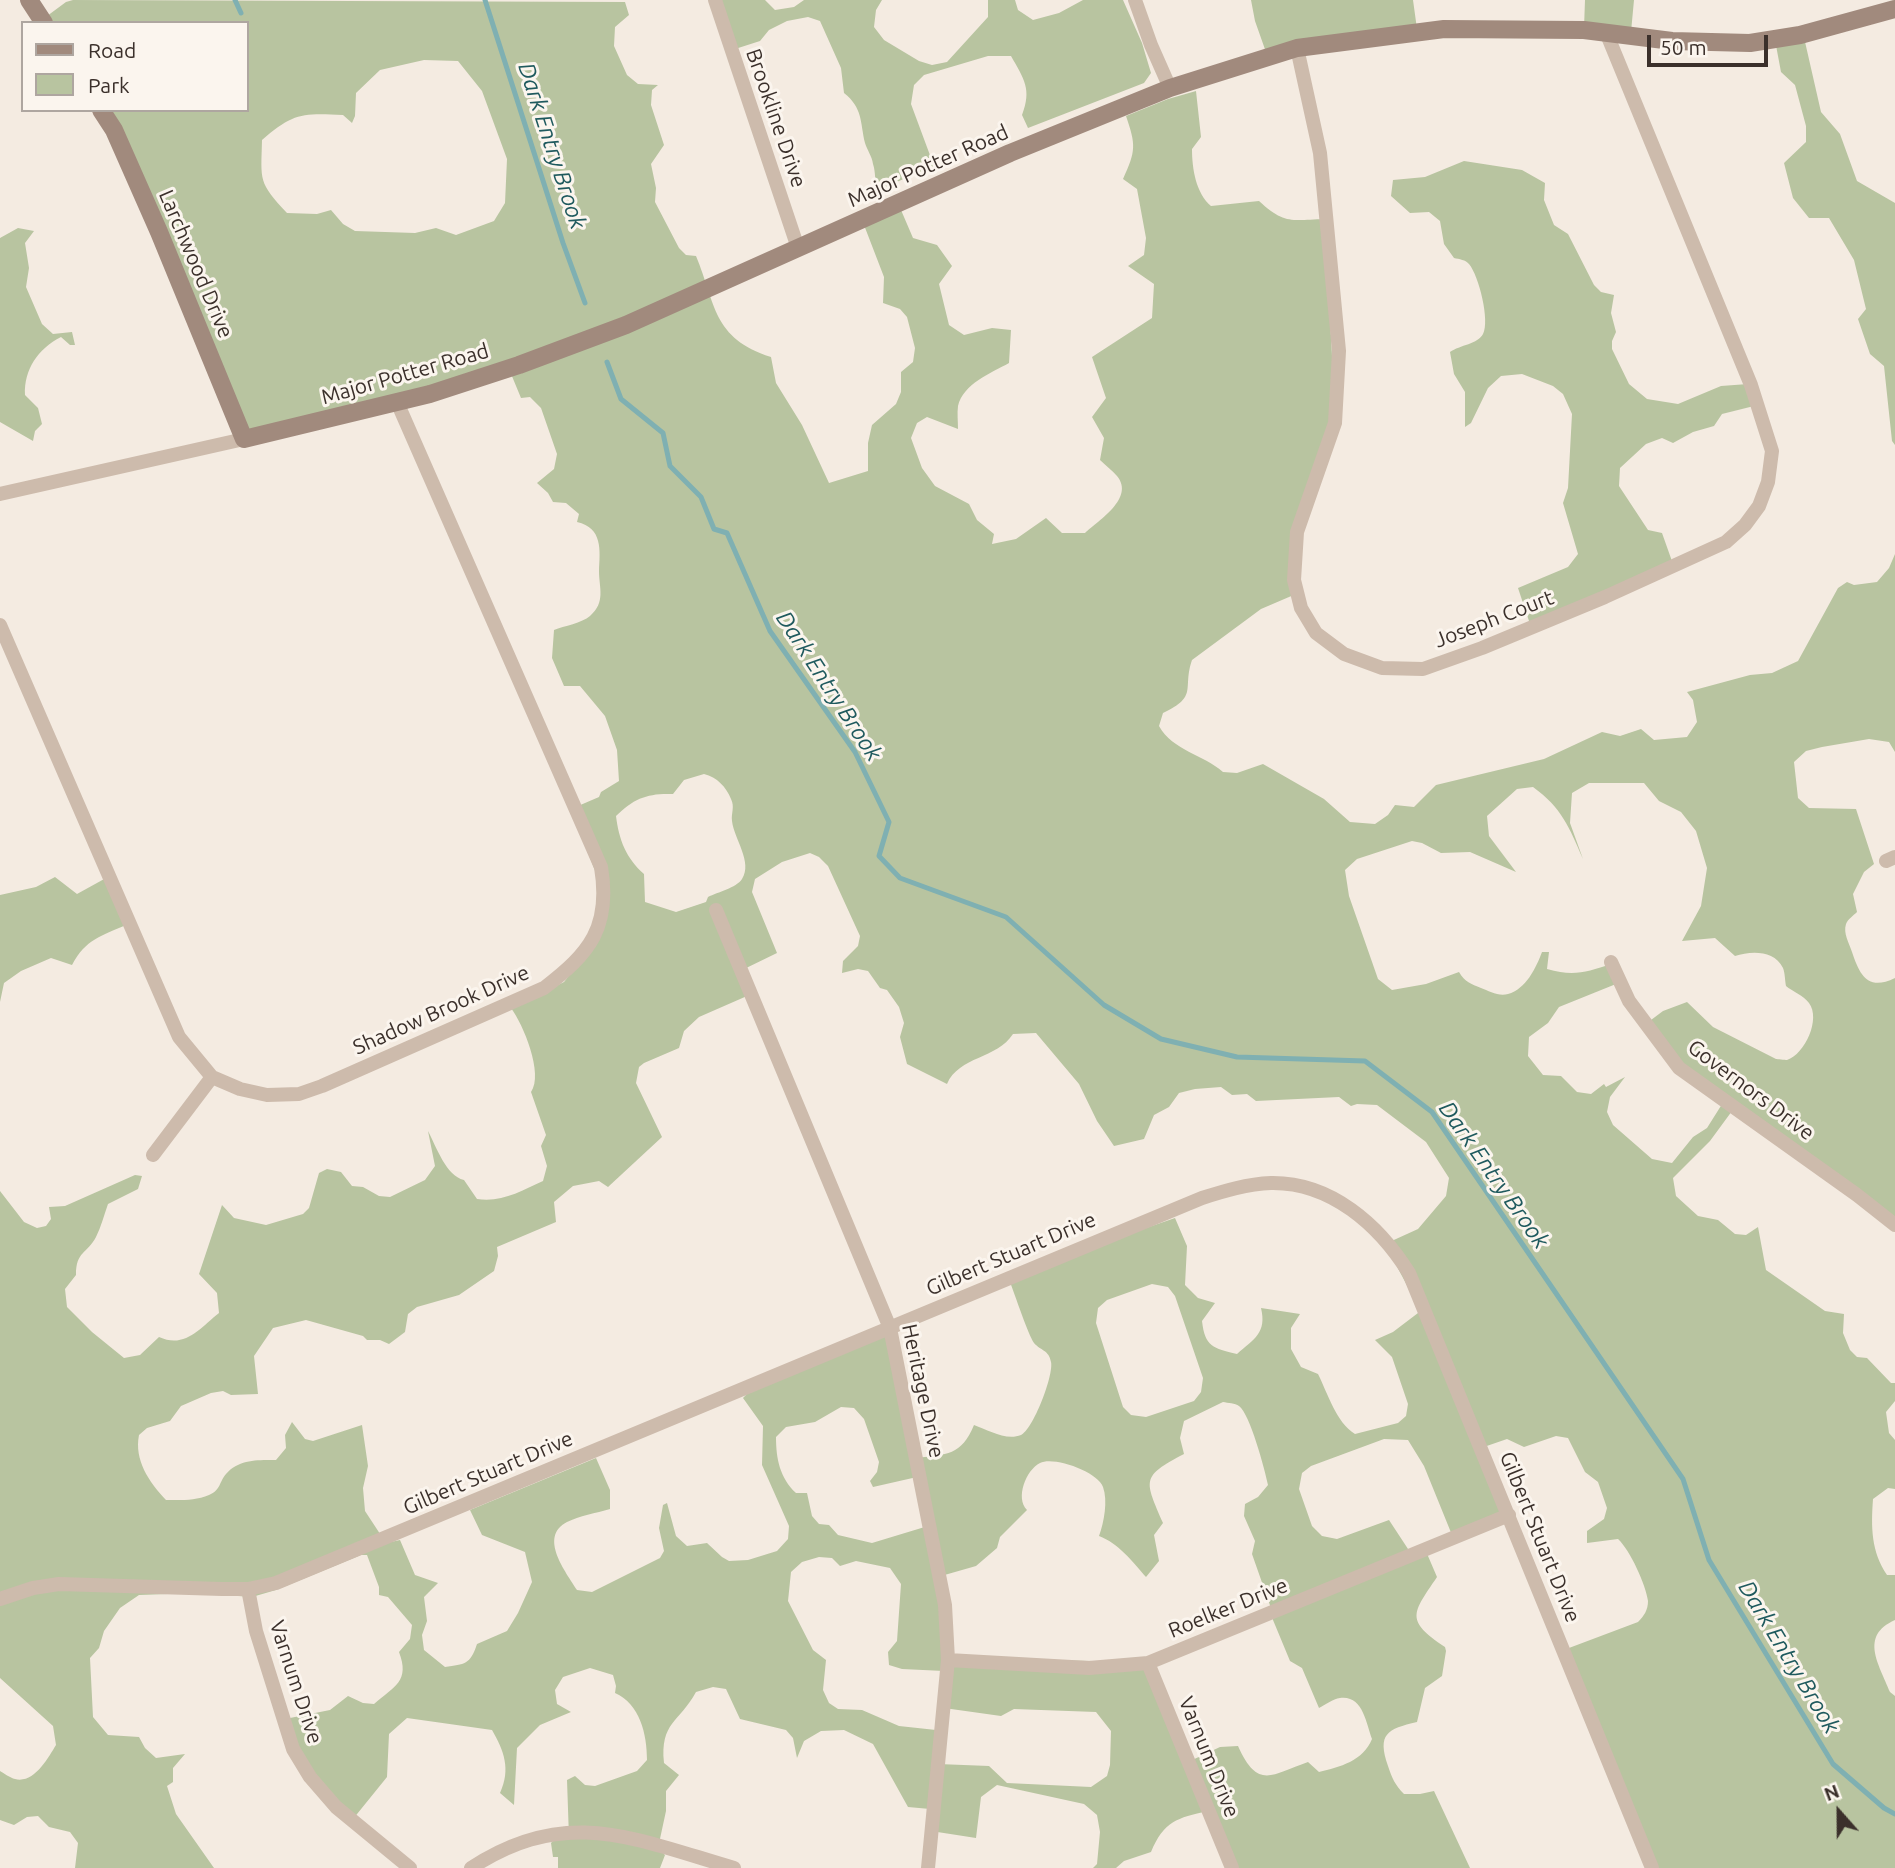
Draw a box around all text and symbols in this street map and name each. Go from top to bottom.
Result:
legend [21,21,248,112]
scale bar [1650,21,1771,65]
text: 50 m [1660,35,1707,59]
text: Road [88,38,136,62]
street label: Brookline Drive [740,45,812,191]
water label: Dark Entry Brook [512,59,592,233]
text: Park [88,73,130,97]
street label: Major Potter Road [844,119,1012,213]
street label: Larchwood Drive [153,186,239,342]
street label: Major Potter Road [318,338,492,410]
street label: Joseph Court [1431,585,1557,653]
water label: Dark Entry Brook [770,606,888,766]
street label: Shadow Brook Drive [349,960,533,1060]
street label: Governors Drive [1683,1034,1819,1146]
water label: Dark Entry Brook [1433,1096,1555,1254]
street label: Gilbert Stuart Drive [922,1207,1100,1301]
street label: Heritage Drive [896,1322,950,1460]
street label: Gilbert Stuart Drive [399,1426,577,1520]
street label: Gilbert Stuart Drive [1494,1448,1586,1626]
street label: Roelker Drive [1165,1573,1291,1643]
water label: Dark Entry Brook [1732,1576,1846,1738]
street label: Varnum Drive [264,1617,328,1747]
street label: Varnum Drive [1173,1693,1245,1821]
north arrow [1804,1777,1874,1847]
text: N [1821,1780,1842,1805]

